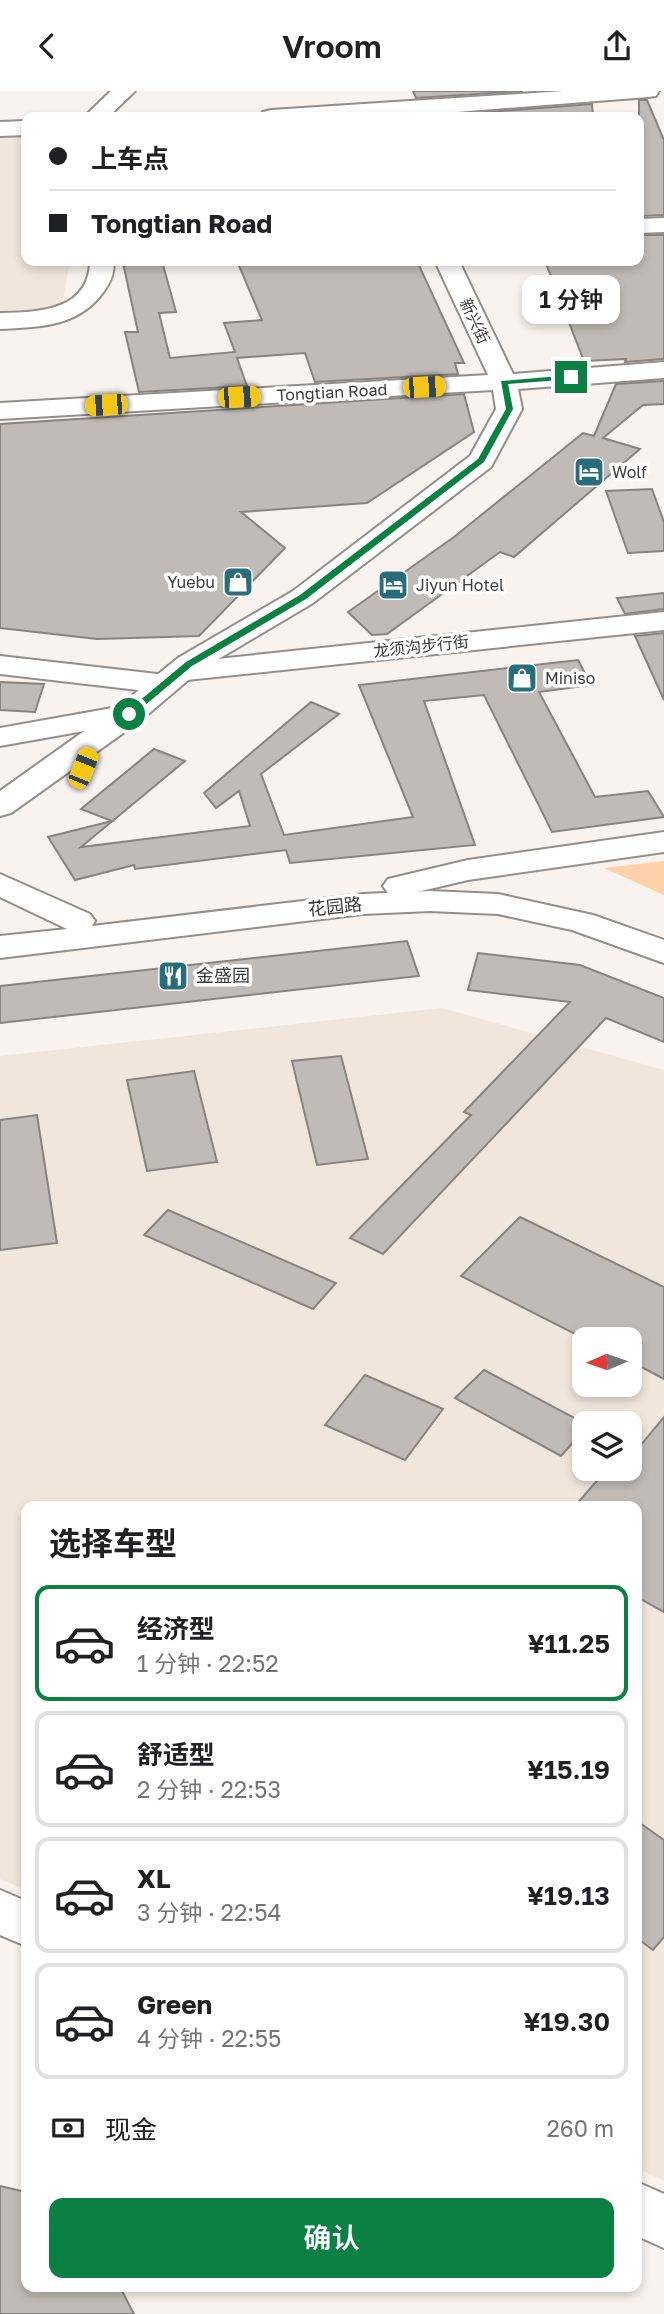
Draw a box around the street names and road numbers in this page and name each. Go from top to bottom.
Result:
street label: 新兴街 [456,295,494,347]
street label: Tongtian Road [276,379,388,405]
street label: 龙须沟步行街 [372,631,470,661]
street label: 花园路 [307,892,363,920]

